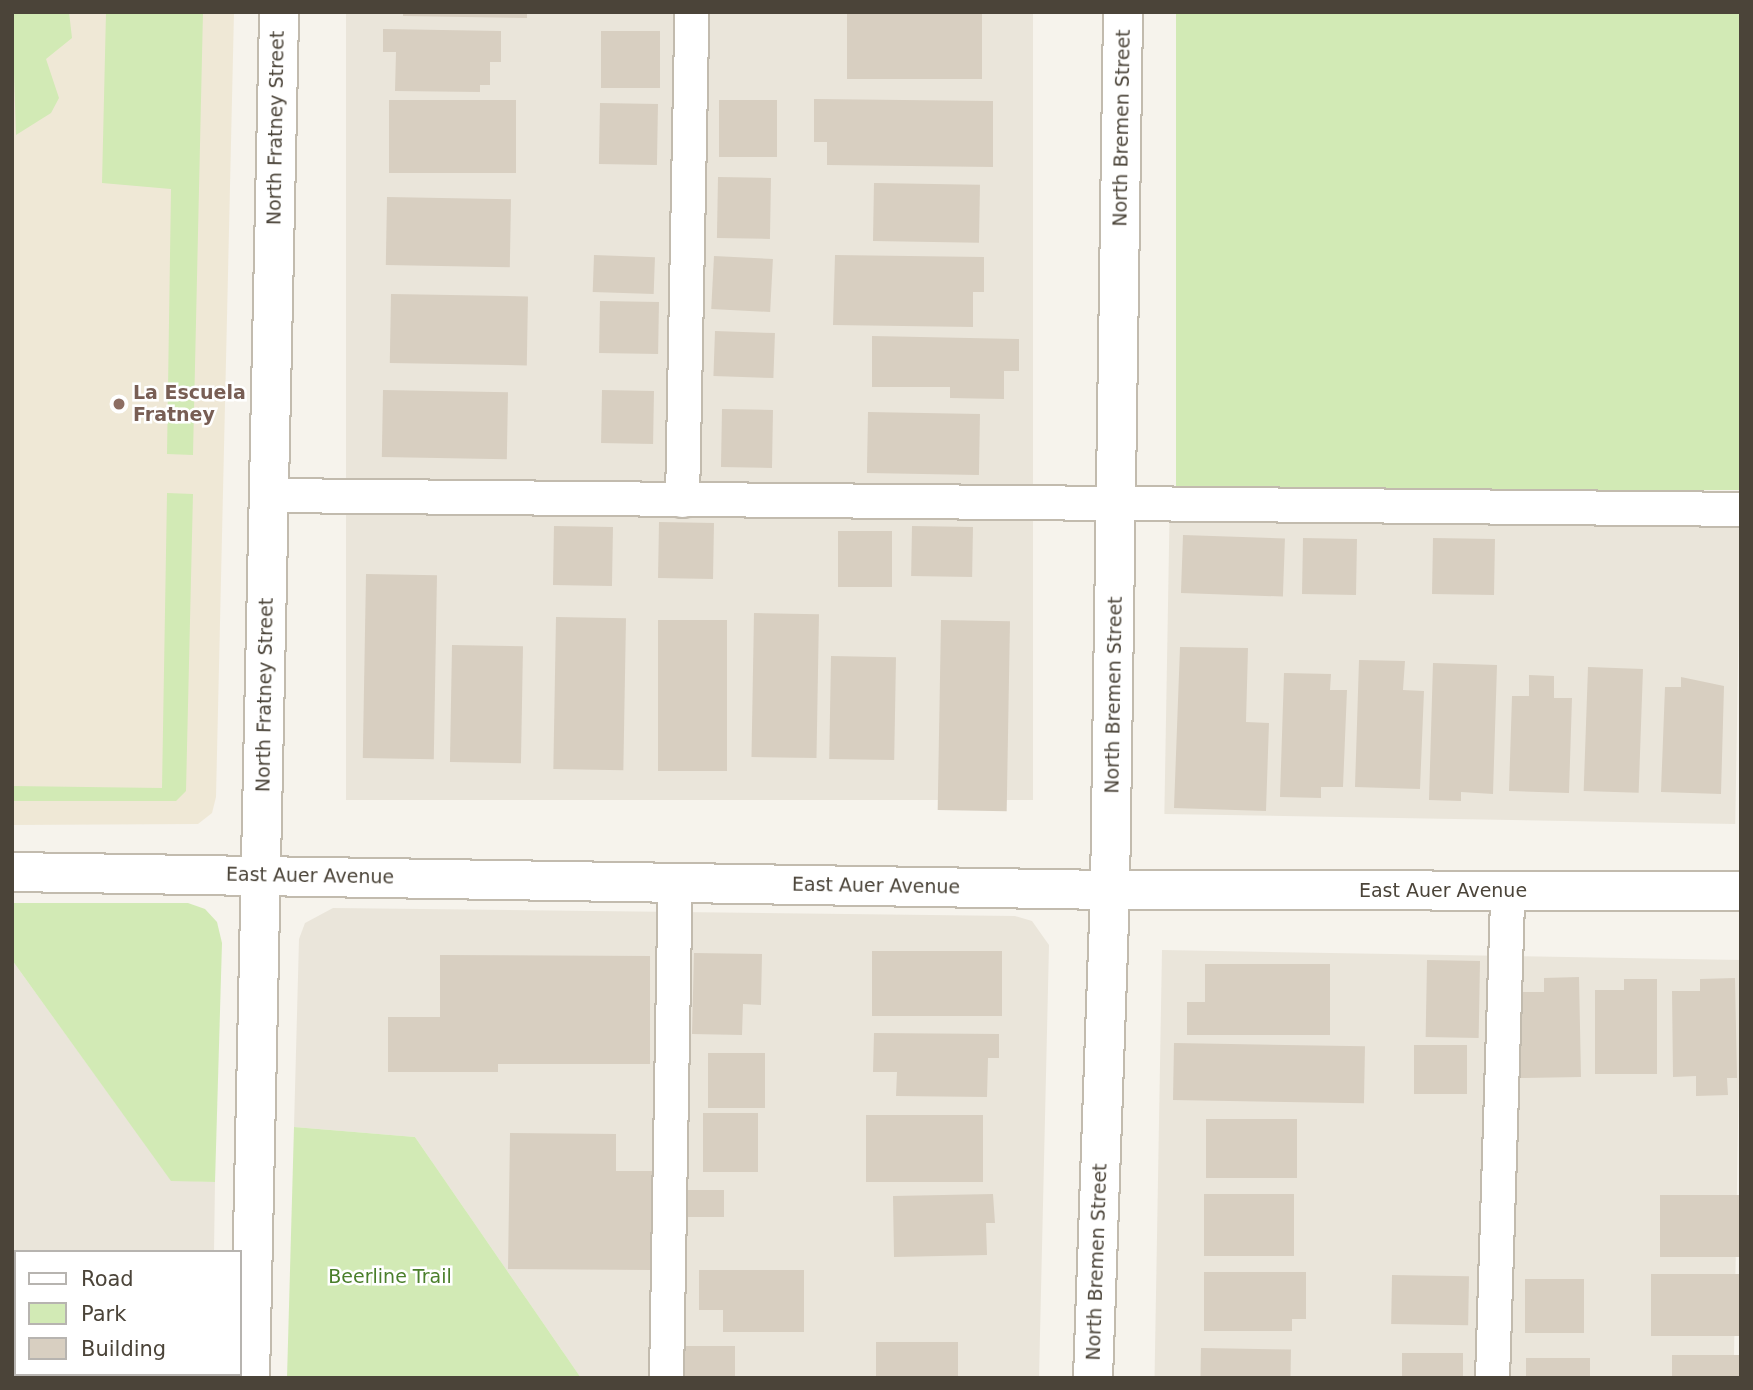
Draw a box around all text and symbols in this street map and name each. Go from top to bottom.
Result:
street label: North Bremen Street [1109,29,1135,227]
street label: North Fratney Street [263,31,289,225]
place label: La Escuela Fratney [133,382,246,426]
marker: La Escuela Fratney [111,396,127,412]
street label: North Bremen Street [1101,596,1127,794]
street label: North Fratney Street [252,598,278,792]
street label: East Auer Avenue [226,863,394,889]
street label: East Auer Avenue [792,873,960,899]
street label: East Auer Avenue [1359,880,1527,902]
street label: North Bremen Street [1082,1163,1112,1361]
legend [14,1250,242,1376]
park label: Beerline Trail [328,1266,452,1288]
text: Road [81,1267,134,1291]
text: Park [81,1302,126,1326]
text: Building [81,1337,166,1361]

